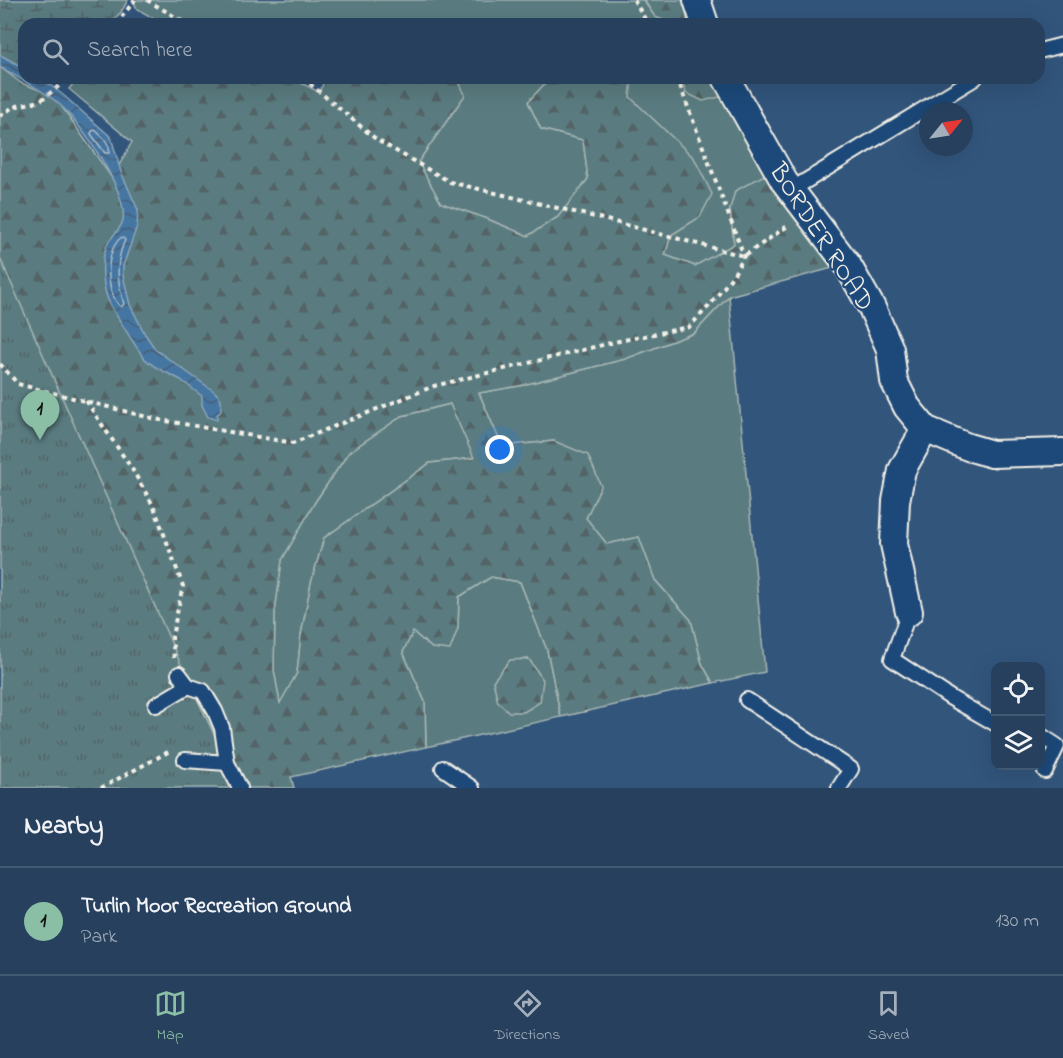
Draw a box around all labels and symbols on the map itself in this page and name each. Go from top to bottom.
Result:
north arrow [919,102,973,156]
street label: BORDER ROAD [758,155,883,319]
pin: 1 [20,390,60,440]
your location [485,435,514,464]

